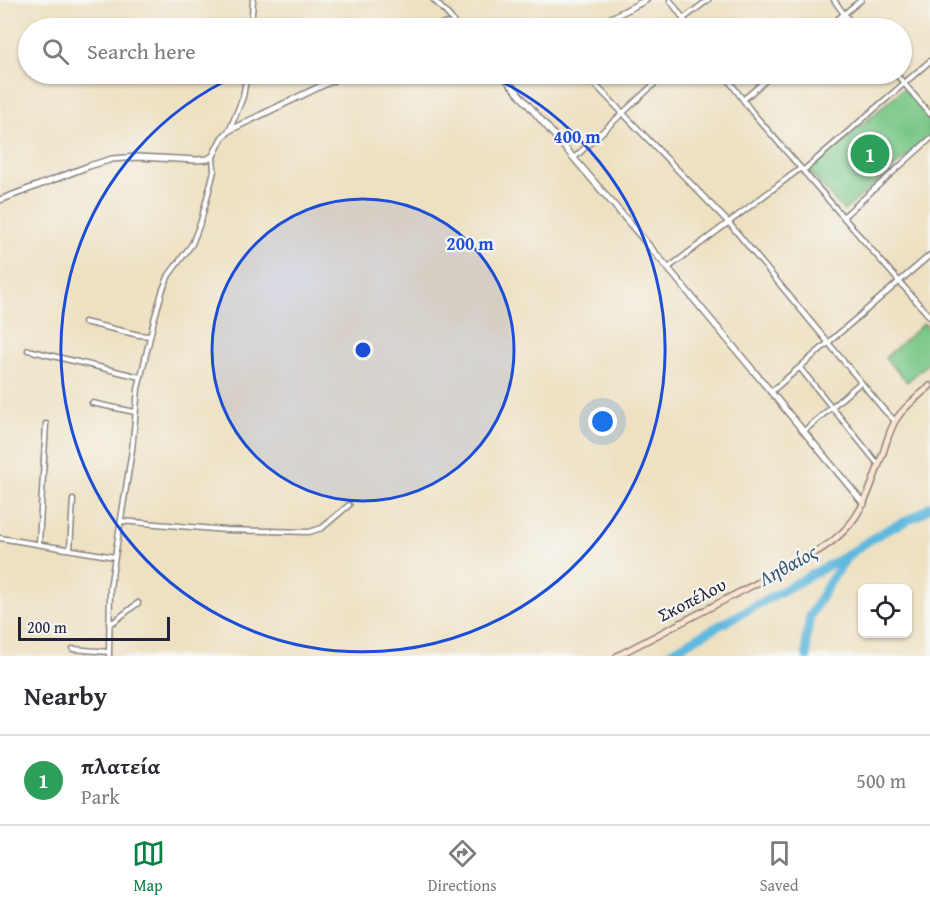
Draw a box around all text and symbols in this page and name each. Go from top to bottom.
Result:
search box [18,18,912,84]
icon: search [39,35,72,68]
text: Search here [87,35,196,67]
text: 400 m [553,123,601,150]
pin: 1 [850,132,890,176]
text: 200 m [446,230,494,257]
centre of rings [353,340,373,360]
your location [588,407,617,436]
water label: Ληθαίος [752,536,823,593]
street label: Σκοπέλου [653,571,731,628]
map controls [858,584,912,638]
button: locate [858,584,912,638]
scale bar [18,614,170,642]
text: 200 m [27,615,67,639]
text: Nearby [24,676,107,715]
text: πλατεία [81,750,161,782]
text: 1 [38,766,49,795]
text: 500 m [856,766,906,795]
text: Park [81,782,120,811]
tab: Map [132,837,165,897]
tab: Directions [428,837,497,897]
tab: Saved [760,837,798,897]

